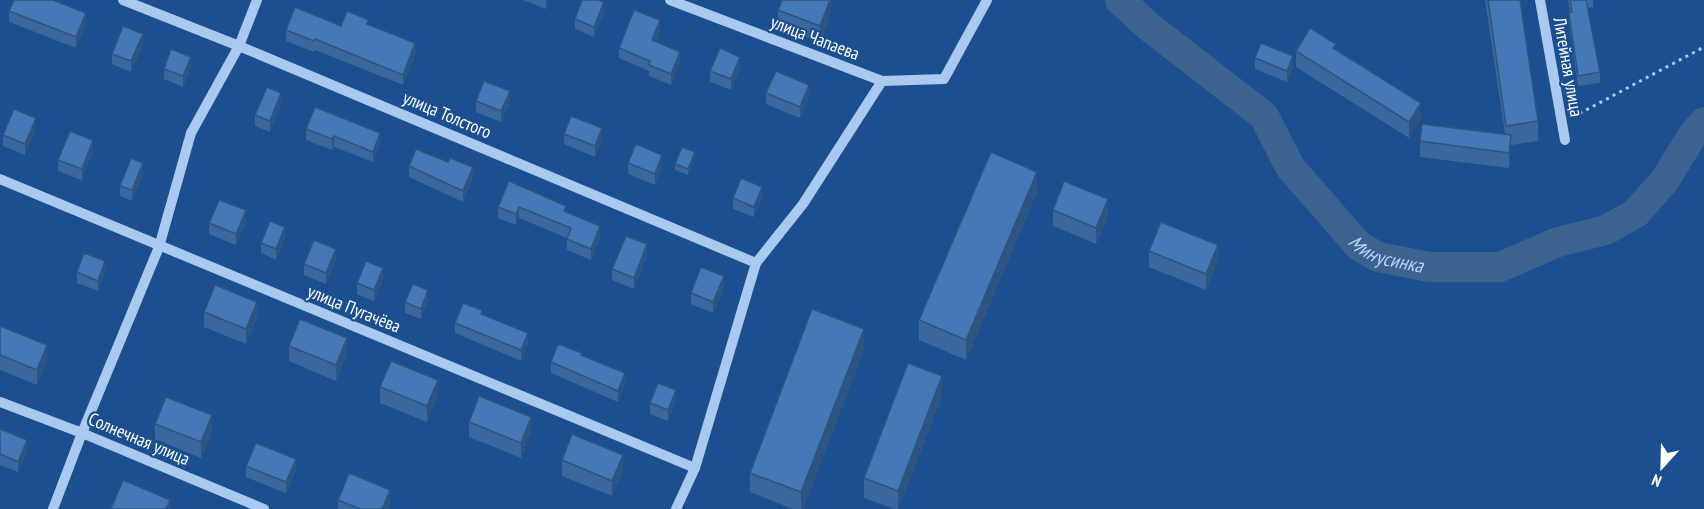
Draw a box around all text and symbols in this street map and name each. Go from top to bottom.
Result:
street label: улица Чапаева [767,10,863,65]
street label: Литейная улица [1548,14,1589,118]
street label: улица Толстого [399,86,495,144]
water label: Минусинка [1343,230,1426,279]
street label: улица Пугачёва [304,279,404,338]
street label: Солнечная улица [85,407,193,470]
north arrow [1632,437,1692,497]
text: N [1649,470,1664,492]

